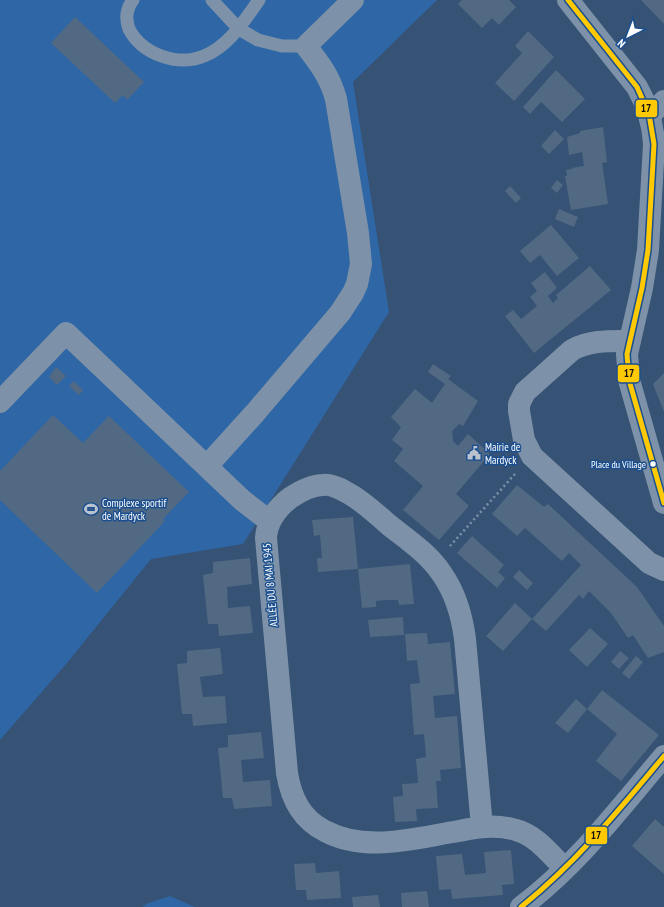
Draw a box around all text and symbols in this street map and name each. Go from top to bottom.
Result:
north arrow [608,16,648,56]
text: N [614,36,628,51]
line badge: 17 [635,99,658,118]
text: 17 [641,101,651,115]
line badge: 17 [617,364,640,383]
text: 17 [624,366,634,380]
place label: Mairie de Mardyck [485,440,521,467]
public building icon: Mairie de Mardyck [466,445,482,461]
place label: Place du Village [591,458,646,471]
marker: Place du Village [648,459,658,469]
place label: Complexe sportif de Mardyck [102,496,167,523]
sports icon: Complexe sportif de Mardyck [83,501,99,517]
street label: ALLÉE DU 8 MAI 1945 [259,542,281,628]
line badge: 17 [585,826,608,845]
text: 17 [591,828,601,842]

